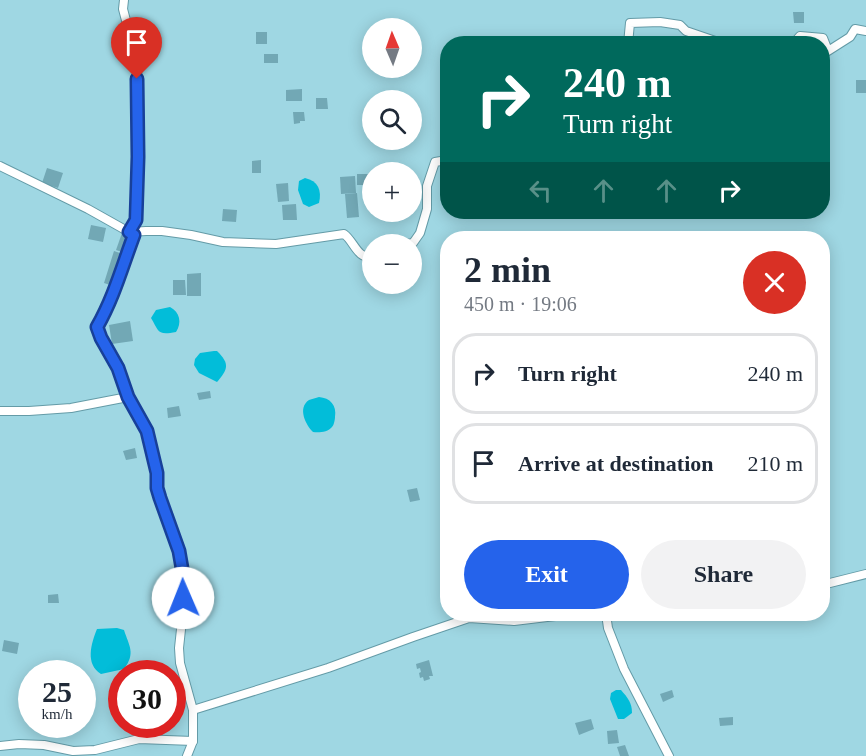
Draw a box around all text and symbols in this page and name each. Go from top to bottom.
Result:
pin [111,17,162,79]
north arrow [362,18,422,78]
map controls [362,18,422,294]
icon: arrive [120,26,153,59]
icon: right [464,60,542,138]
text: 240 m [563,60,672,106]
button: search [362,90,422,150]
text: Turn right [563,109,672,139]
button: + [362,162,422,222]
icon: left [524,174,557,207]
icon: ahead [587,174,620,207]
icon: ahead [650,174,683,207]
icon: right [713,174,746,207]
button: − [362,234,422,294]
text: 2 min [464,250,551,290]
button: close [743,251,806,314]
text: 450 m · 19:06 [464,293,577,315]
icon: right [467,357,500,390]
text: Turn right [518,361,617,386]
text: 240 m [747,361,803,386]
icon: arrive [467,447,500,480]
text: Arrive at destination [518,451,714,476]
text: 210 m [747,451,803,476]
button: Exit [464,540,629,609]
button: Share [641,540,806,609]
position arrow [151,566,215,630]
speed limit sign: 30 [108,660,186,738]
text: 25 [42,675,72,708]
text: km/h [42,706,72,722]

